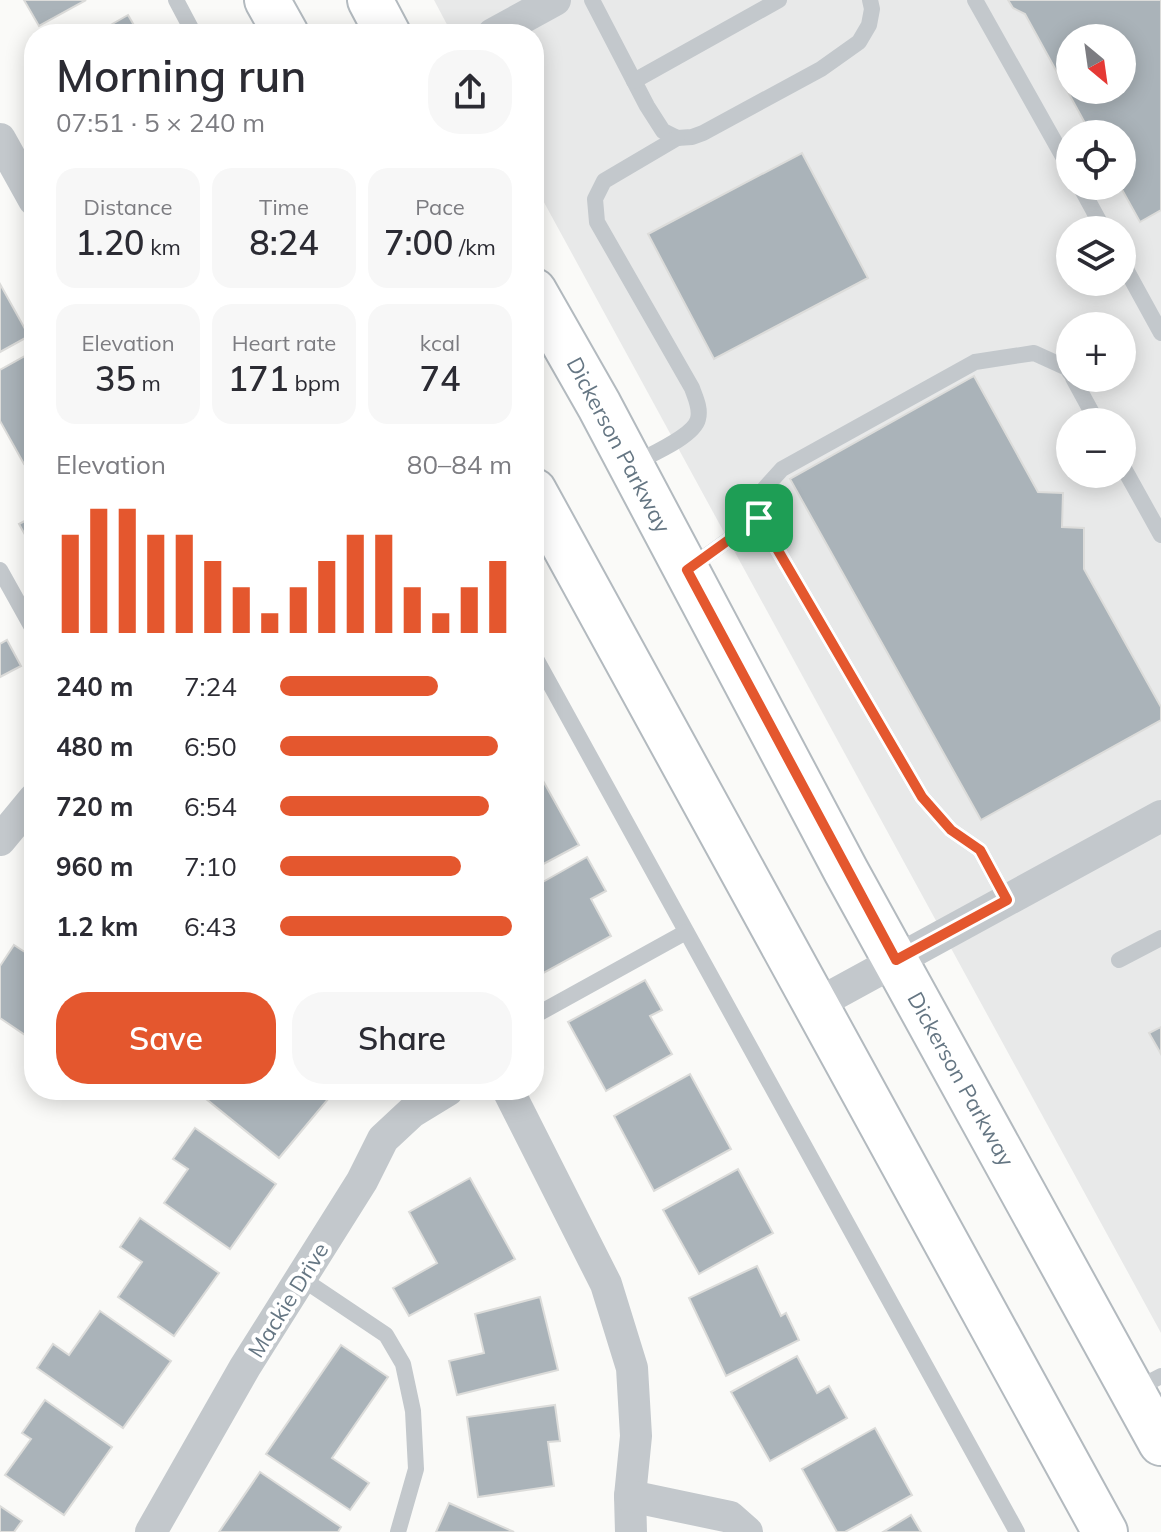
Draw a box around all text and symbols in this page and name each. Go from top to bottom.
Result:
north arrow [1056,24,1136,104]
map controls [1056,24,1136,488]
text: Morning run [56,48,306,103]
button: share [428,50,512,134]
text: 07:51 · 5 × 240 m [56,106,265,139]
button: locate [1056,120,1136,200]
text: Distance [84,193,172,221]
text: Time [259,193,309,221]
text: Pace [415,193,465,221]
button: layers [1056,216,1136,296]
text: 1.20 [75,221,144,264]
text: 8:24 [249,221,319,264]
text: 7:00 [384,221,453,264]
text: km [144,233,181,261]
text: /km [453,233,496,261]
button: + [1056,312,1136,392]
text: Elevation [81,329,175,357]
text: Heart rate [232,329,336,357]
text: kcal [420,329,460,357]
street label: Dickerson Parkway [561,352,677,538]
text: 35 [95,357,136,400]
text: 171 [228,357,289,400]
text: 74 [420,357,460,400]
text: m [136,369,161,397]
text: bpm [289,369,340,397]
button: − [1056,408,1136,488]
text: Elevation [56,448,166,481]
text: 80–84 m [407,448,512,481]
pin [725,484,793,552]
icon: arrive [737,496,781,540]
text: 240 m [56,670,133,703]
text: 7:24 [184,670,237,703]
text: 480 m [56,730,133,763]
text: 6:50 [184,730,237,763]
text: 720 m [56,790,133,823]
text: 6:54 [184,790,237,823]
text: 960 m [56,850,133,883]
text: 7:10 [184,850,237,883]
text: 1.2 km [56,910,139,943]
text: 6:43 [184,910,237,943]
street label: Dickerson Parkway [901,987,1021,1171]
button: Save [56,992,276,1084]
button: Share [292,992,512,1084]
street label: Mackie Drive [242,1237,334,1363]

